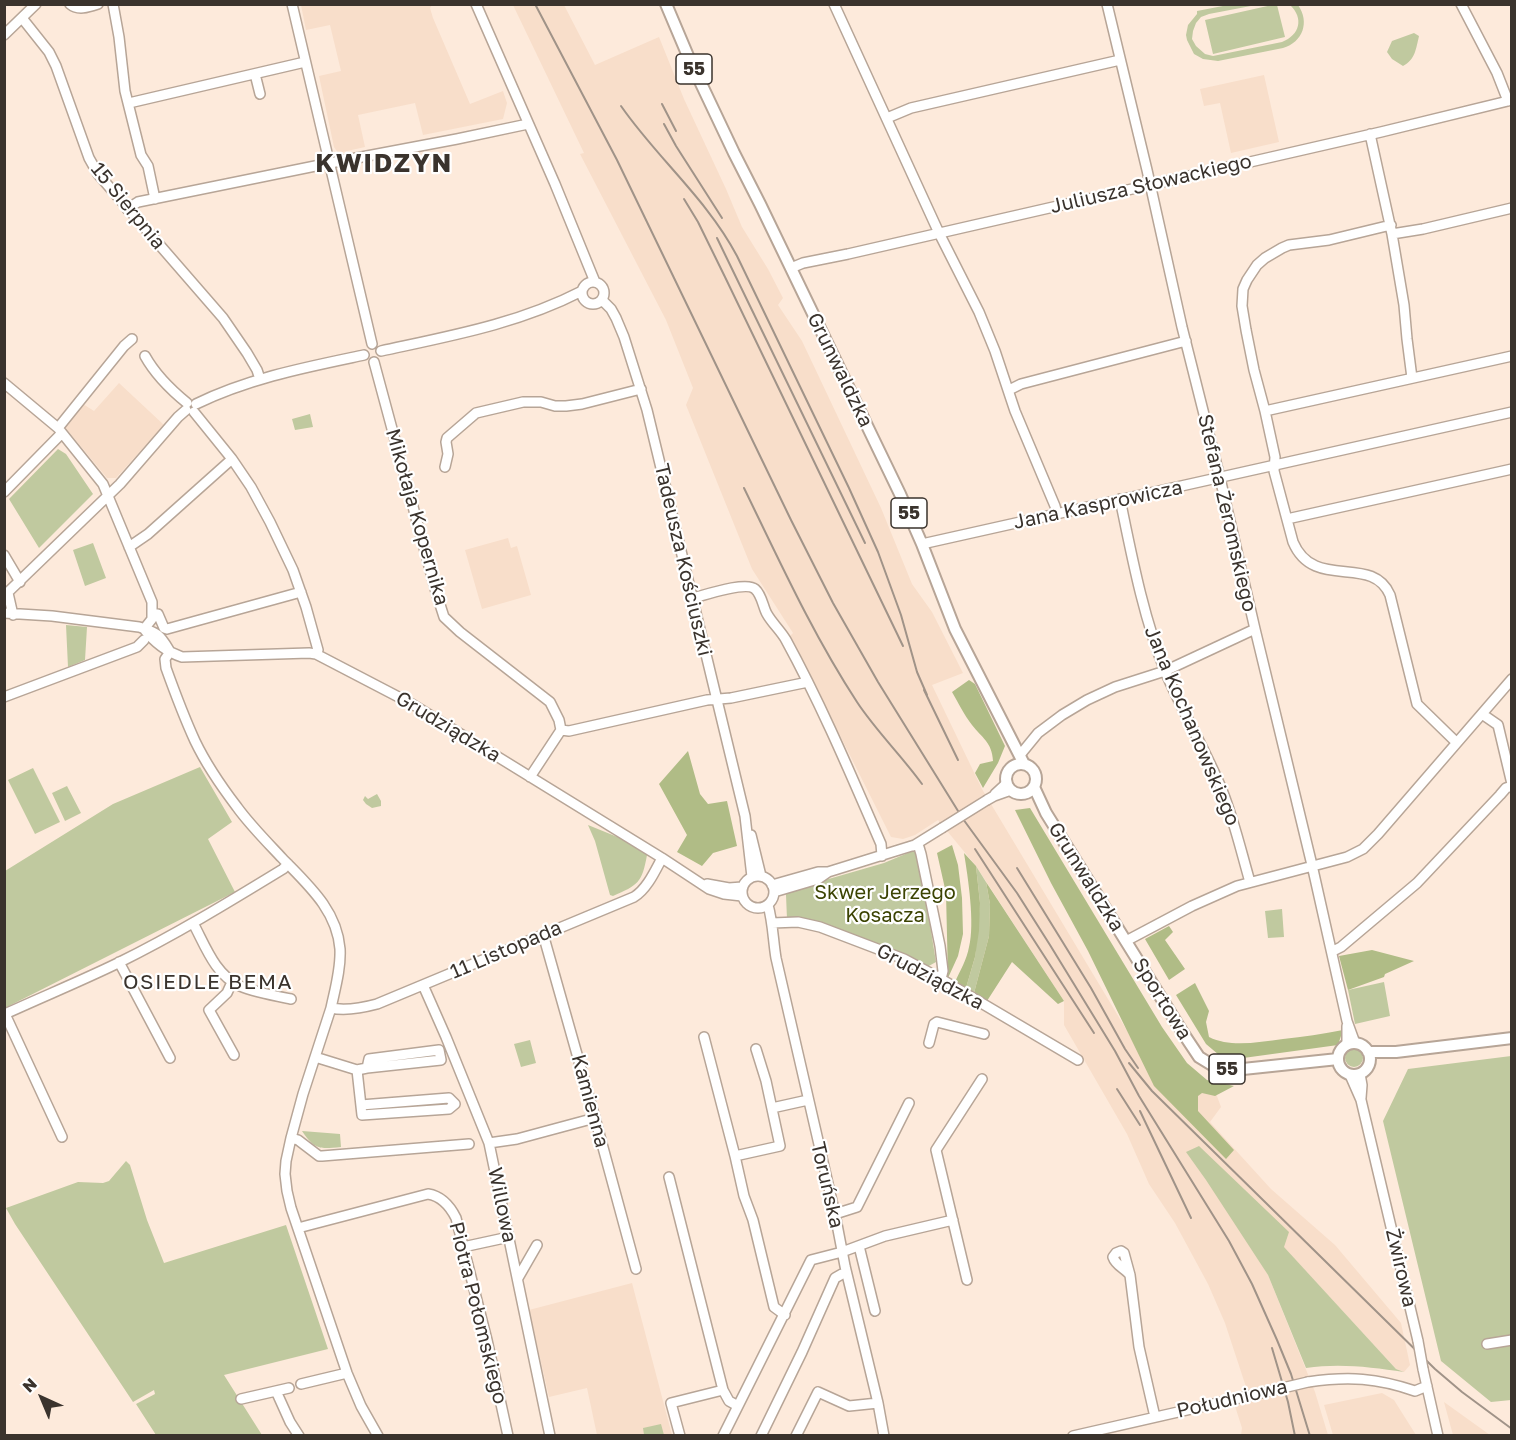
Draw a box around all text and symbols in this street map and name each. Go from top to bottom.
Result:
road number: 55 [676,54,712,84]
district label: KWIDZYN [315,148,453,180]
street label: Juliusza Słowackiego [1048,149,1254,219]
street label: 15 Sierpnia [86,158,170,254]
street label: Grunwaldzka [802,309,878,431]
street label: Stefana Żeromskiego [1193,412,1261,614]
street label: Mikołaja Kopernika [380,426,454,608]
street label: Tadeusza Kościuszki [649,461,717,659]
street label: Jana Kasprowicza [1011,475,1185,535]
road number: 55 [891,498,927,528]
street label: Jana Kochanowskiego [1139,623,1245,829]
street label: Grudziądzka [391,686,505,768]
street label: Grunwaldzka [1043,818,1129,936]
park label: Skwer Jerzego Kosacza [814,881,956,928]
street label: 11 Listopada [447,916,565,984]
street label: Grudziądzka [872,939,988,1015]
street label: Sportowa [1127,954,1197,1044]
district label: OSIEDLE BEMA [123,969,293,995]
street label: Kamienna [566,1052,614,1150]
road number: 55 [1209,1054,1245,1084]
street label: Toruńska [805,1140,849,1230]
street label: Willowa [482,1165,522,1245]
street label: Piotra Połomskiego [444,1219,512,1407]
street label: Żwirowa [1380,1226,1422,1310]
north arrow [12,1368,72,1428]
text: N [18,1374,41,1396]
street label: Południowa [1174,1375,1290,1423]

